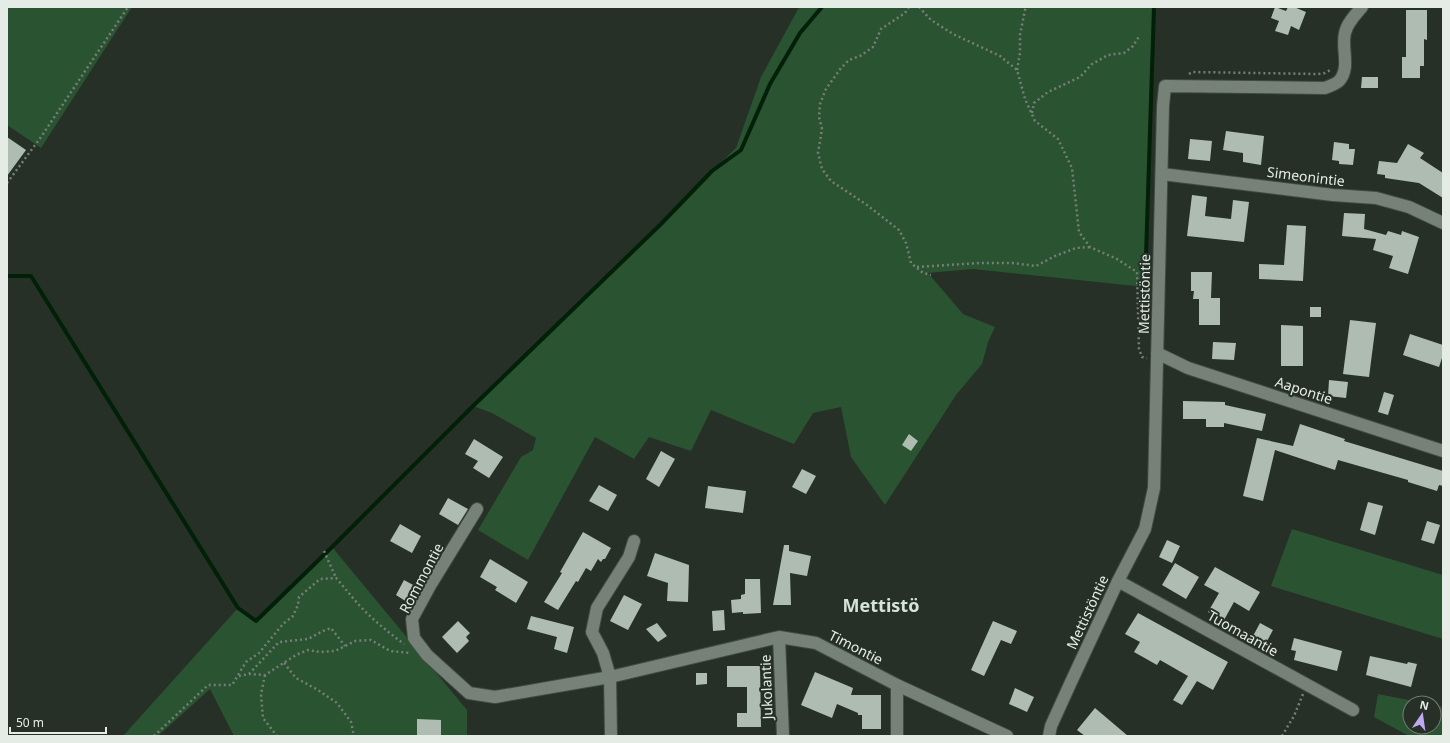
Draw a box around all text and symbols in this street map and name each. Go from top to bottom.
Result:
street label: Simeonintie [1266,162,1346,190]
street label: Mettistöntie [1134,254,1154,334]
street label: Aapontie [1273,372,1335,408]
street label: Rommontie [395,539,448,616]
street label: Mettistöntie [1062,572,1113,652]
district label: Mettistö [843,593,919,617]
street label: Tuomaantie [1204,606,1282,660]
street label: Timontie [826,625,886,669]
street label: Jukolantie [755,654,777,722]
north arrow [1402,695,1442,735]
text: N [1418,696,1430,713]
scale bar [10,709,106,735]
text: 50 m [16,714,44,731]

